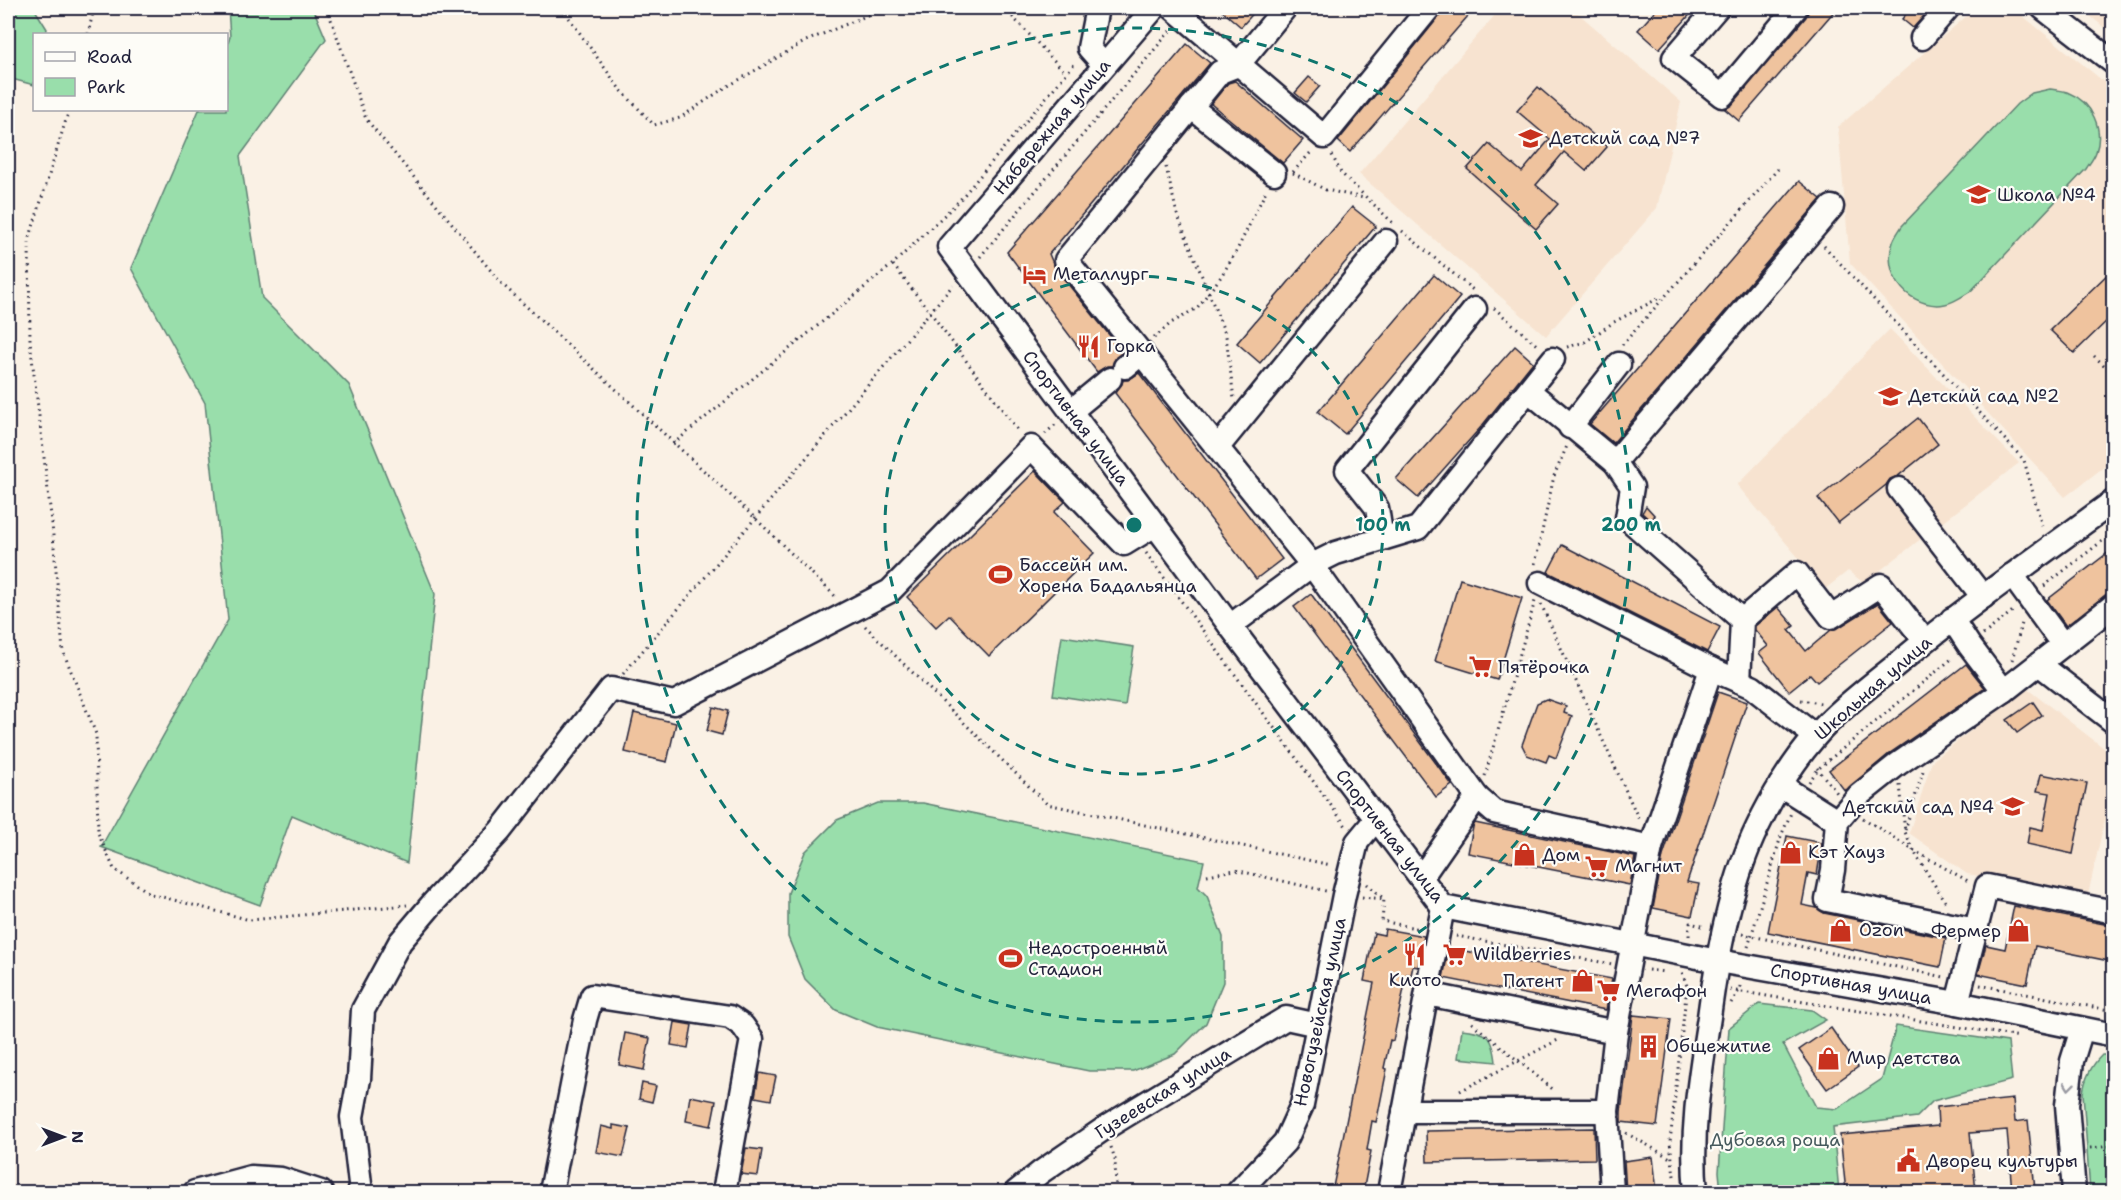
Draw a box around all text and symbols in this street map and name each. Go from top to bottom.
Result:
legend [33,33,228,111]
text: Road [87,45,132,69]
street label: Набережная улица [988,54,1116,200]
text: Park [87,75,126,99]
school or university icon: Детский сад №7 [1518,125,1544,151]
place label: Детский сад №7 [1549,126,1700,150]
school or university icon: Школа №4 [1966,182,1992,208]
place label: Школа №4 [1997,183,2096,207]
hotel icon: Металлург [1022,261,1048,287]
place label: Металлург [1053,262,1148,286]
restaurant icon: Горка [1076,333,1102,359]
place label: Горка [1107,334,1156,358]
street label: Спортивная улица [1017,345,1135,491]
school or university icon: Детский сад №2 [1877,383,1903,409]
place label: Детский сад №2 [1908,384,2059,408]
text: 100 m [1355,513,1411,537]
text: 200 m [1601,513,1662,537]
centre of rings [1124,515,1144,535]
place label: Бассейн им. Хорена Бадальянца [1019,553,1197,598]
sports icon: Бассейн им. Хорена Бадальянца [988,562,1014,588]
street label: Школьная улица [1809,630,1937,746]
supermarket icon: Пятёрочка [1467,654,1493,680]
place label: Пятёрочка [1498,655,1589,679]
street label: Спортивная улица [1330,764,1450,908]
school or university icon: Детский сад №4 [1999,794,2025,820]
place label: Детский сад №4 [1843,795,1994,819]
shop icon: Кэт Хауз [1777,839,1803,865]
place label: Кэт Хауз [1808,840,1885,864]
shop icon: Дом [1511,842,1537,868]
place label: Дом [1542,843,1580,867]
supermarket icon: Магнит [1584,853,1610,879]
place label: Магнит [1615,854,1683,878]
street label: Новогузейская улица [1288,915,1352,1109]
shop icon: Ozon [1828,917,1854,943]
place label: Ozon [1859,918,1904,942]
shop icon: Фермер [2006,918,2032,944]
place label: Фермер [1931,919,2001,943]
place label: Недостроенный Стадион [1028,936,1168,981]
restaurant icon: Киото [1402,941,1428,967]
supermarket icon: Wildberries [1442,941,1468,967]
place label: Wildberries [1473,942,1572,966]
sports icon: Недостроенный Стадион [997,945,1023,971]
street label: Спортивная улица [1768,958,1934,1010]
place label: Киото [1389,968,1441,992]
shop icon: Патент [1569,968,1595,994]
place label: Патент [1503,969,1565,993]
supermarket icon: Мегафон [1595,978,1621,1004]
place label: Мегафон [1626,979,1707,1003]
building icon: Общежитие [1635,1033,1661,1059]
place label: Общежитие [1666,1034,1771,1058]
street label: Гузеевская улица [1091,1042,1235,1144]
shop icon: Мир детства [1816,1045,1842,1071]
place label: Мир детства [1847,1046,1960,1070]
one-way arrow [2063,1081,2076,1090]
north arrow [33,1107,93,1167]
park label: Дубовая роща [1710,1128,1840,1152]
text: N [67,1131,88,1143]
public building icon: Дворец культуры [1895,1148,1921,1174]
place label: Дворец культуры [1926,1149,2078,1173]

